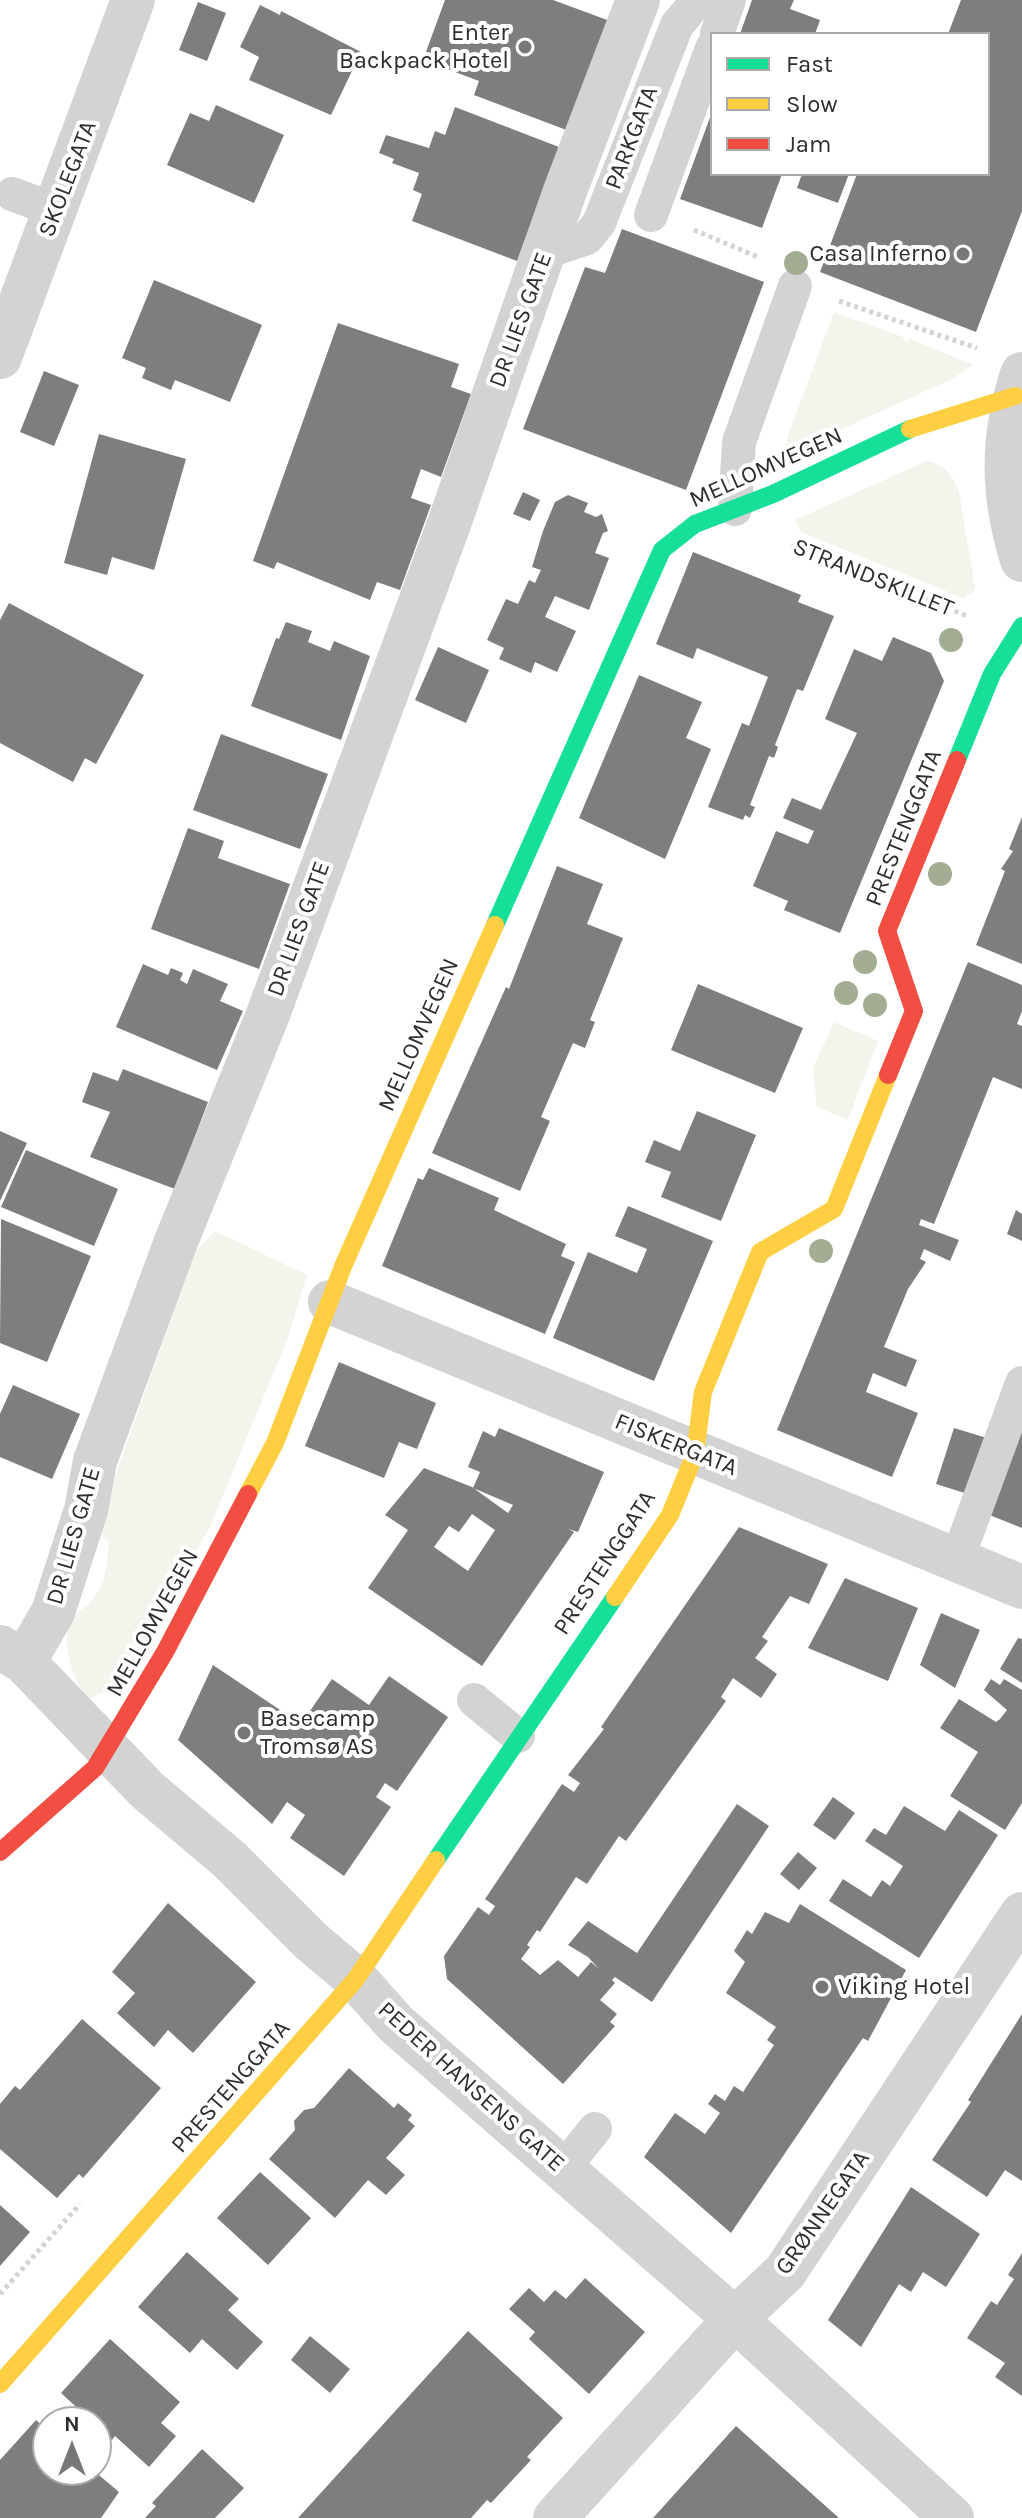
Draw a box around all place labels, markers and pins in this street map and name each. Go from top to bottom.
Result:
place label: Enter Backpack Hotel [339,19,509,75]
marker: Enter Backpack Hotel [516,38,534,56]
place label: Casa Inferno [810,240,947,268]
marker: Casa Inferno [954,245,972,263]
place label: Basecamp Tromsø AS [260,1705,375,1761]
marker: Basecamp Tromsø AS [235,1724,253,1742]
place label: Viking Hotel [838,1973,970,2001]
marker: Viking Hotel [813,1978,831,1996]

